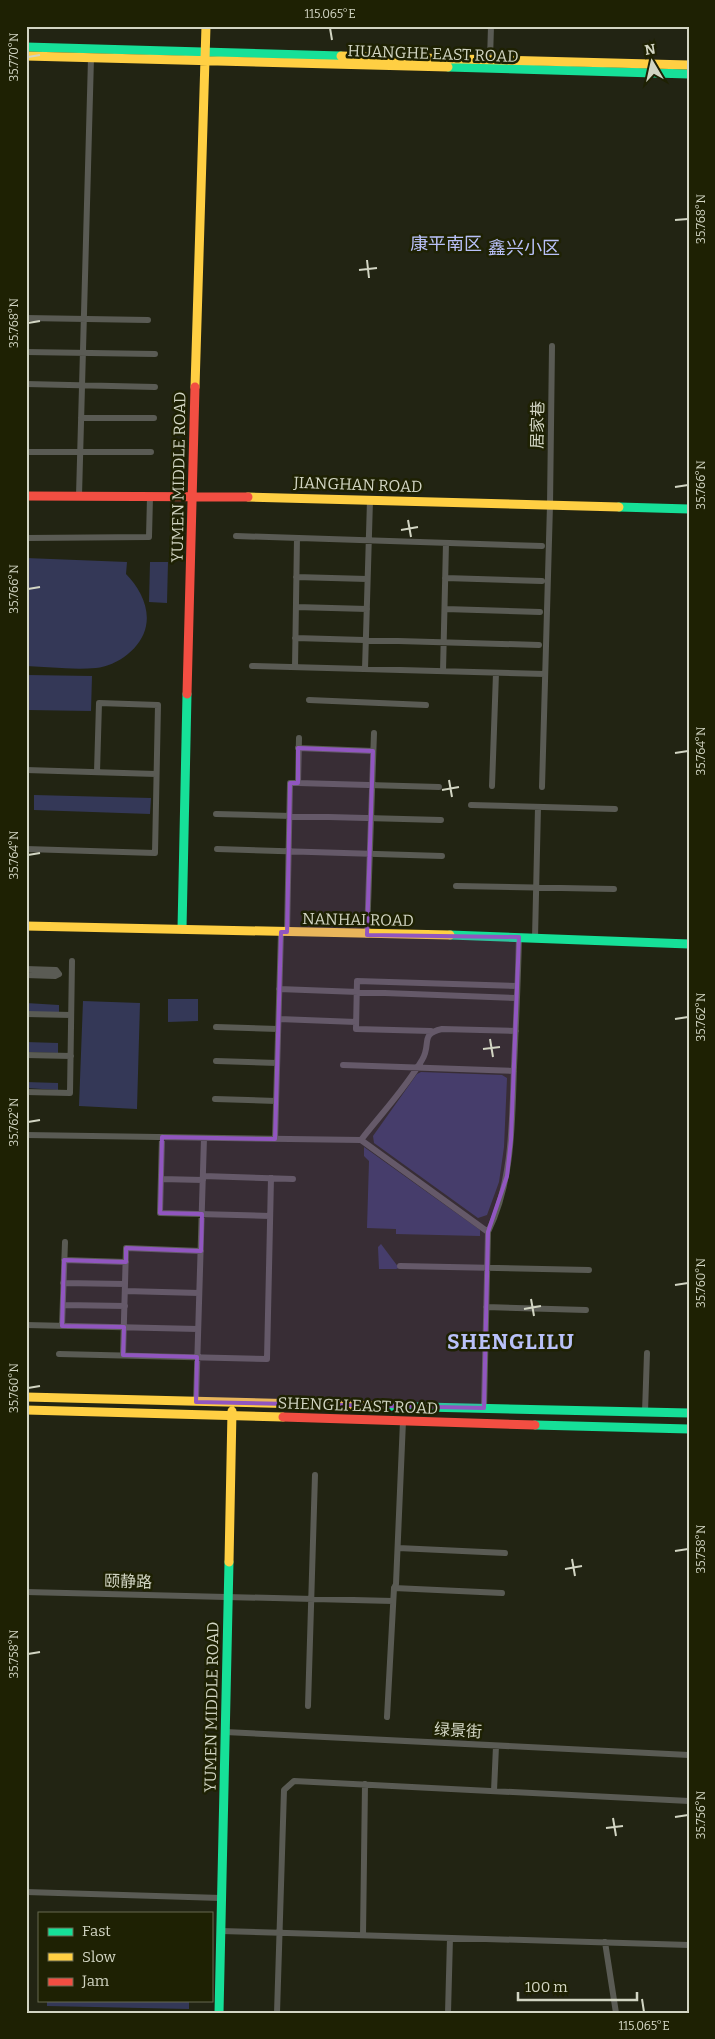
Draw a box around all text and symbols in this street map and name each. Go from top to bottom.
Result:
text: 115.065°E [304,7,356,21]
text: 35.770°N [7,32,21,82]
north arrow [628,38,678,88]
text: N [643,40,657,59]
street label: HUANGHE EAST ROAD [347,41,519,66]
text: 35.768°N [694,194,708,244]
district label: 康平南区 [410,233,482,255]
district label: 鑫兴小区 [488,237,560,259]
text: 35.768°N [7,298,21,348]
street label: YUMEN MIDDLE ROAD [168,391,189,563]
street label: 居家巷 [528,401,547,449]
text: 35.766°N [694,460,708,510]
street label: JIANGHAN ROAD [292,473,423,496]
text: 35.766°N [7,564,21,614]
text: 35.764°N [694,726,708,776]
text: 35.764°N [7,830,21,880]
street label: NANHAI ROAD [302,909,414,930]
text: 35.762°N [694,992,708,1042]
text: 35.762°N [7,1097,21,1147]
text: 35.760°N [694,1257,708,1308]
district label: SHENGLILU [447,1329,575,1355]
text: 35.760°N [7,1362,21,1413]
street label: SHENGLI EAST ROAD [277,1393,439,1418]
text: 35.758°N [694,1524,708,1574]
street label: 颐静路 [104,1572,152,1591]
street label: YUMEN MIDDLE ROAD [201,1621,222,1793]
text: 35.758°N [7,1629,21,1679]
street label: 绿景街 [434,1720,482,1741]
text: 35.756°N [694,1790,708,1839]
legend [38,1912,212,2002]
text: Fast [82,1922,111,1940]
text: Slow [82,1948,117,1966]
scale bar [518,1969,636,2001]
text: Jam [81,1972,110,1990]
text: 100 m [525,1978,568,1996]
text: 115.065°E [618,2019,670,2033]

